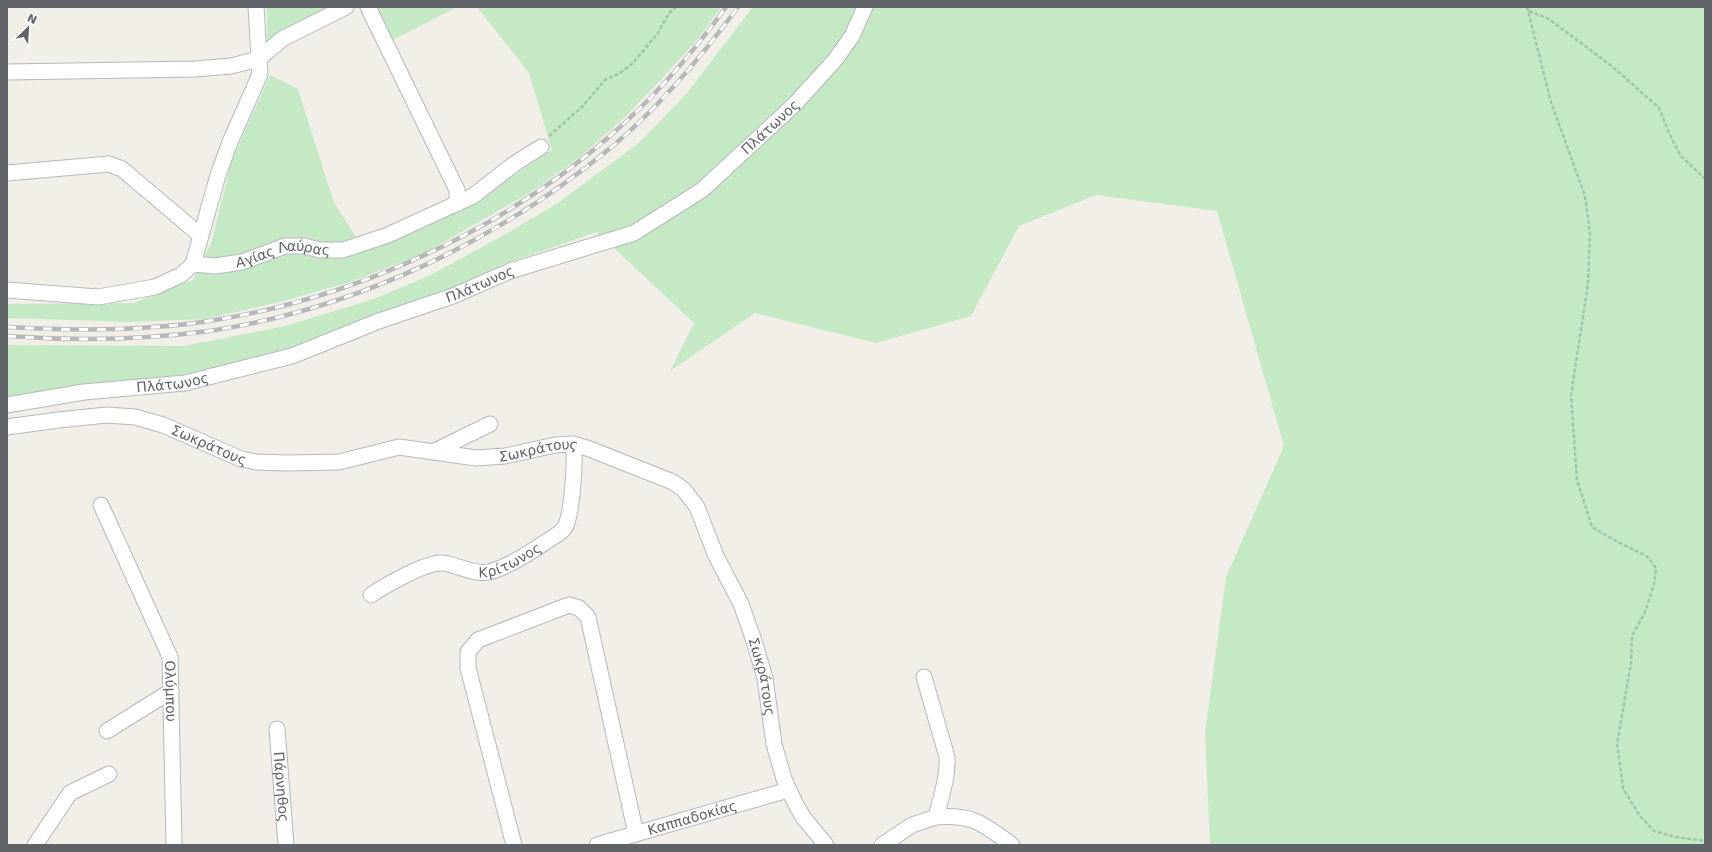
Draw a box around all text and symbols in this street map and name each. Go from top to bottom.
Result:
north arrow [8,8,48,48]
text: N [25,12,39,27]
street label: Πλάτωνος [738,96,802,158]
street label: Αγίας Λαύρας [235,238,330,271]
street label: Πλάτωνος [444,262,516,306]
street label: Πλάτωνος [136,369,210,395]
street label: Σωκράτους [169,422,248,468]
street label: Σωκράτους [498,435,580,464]
street label: Κρίτωνος [478,539,544,581]
street label: Σωκράτους [745,636,778,717]
street label: Ολύμπου [162,660,179,722]
street label: Πάρνηθος [271,751,292,823]
street label: Καππαδοκίας [646,797,739,838]

